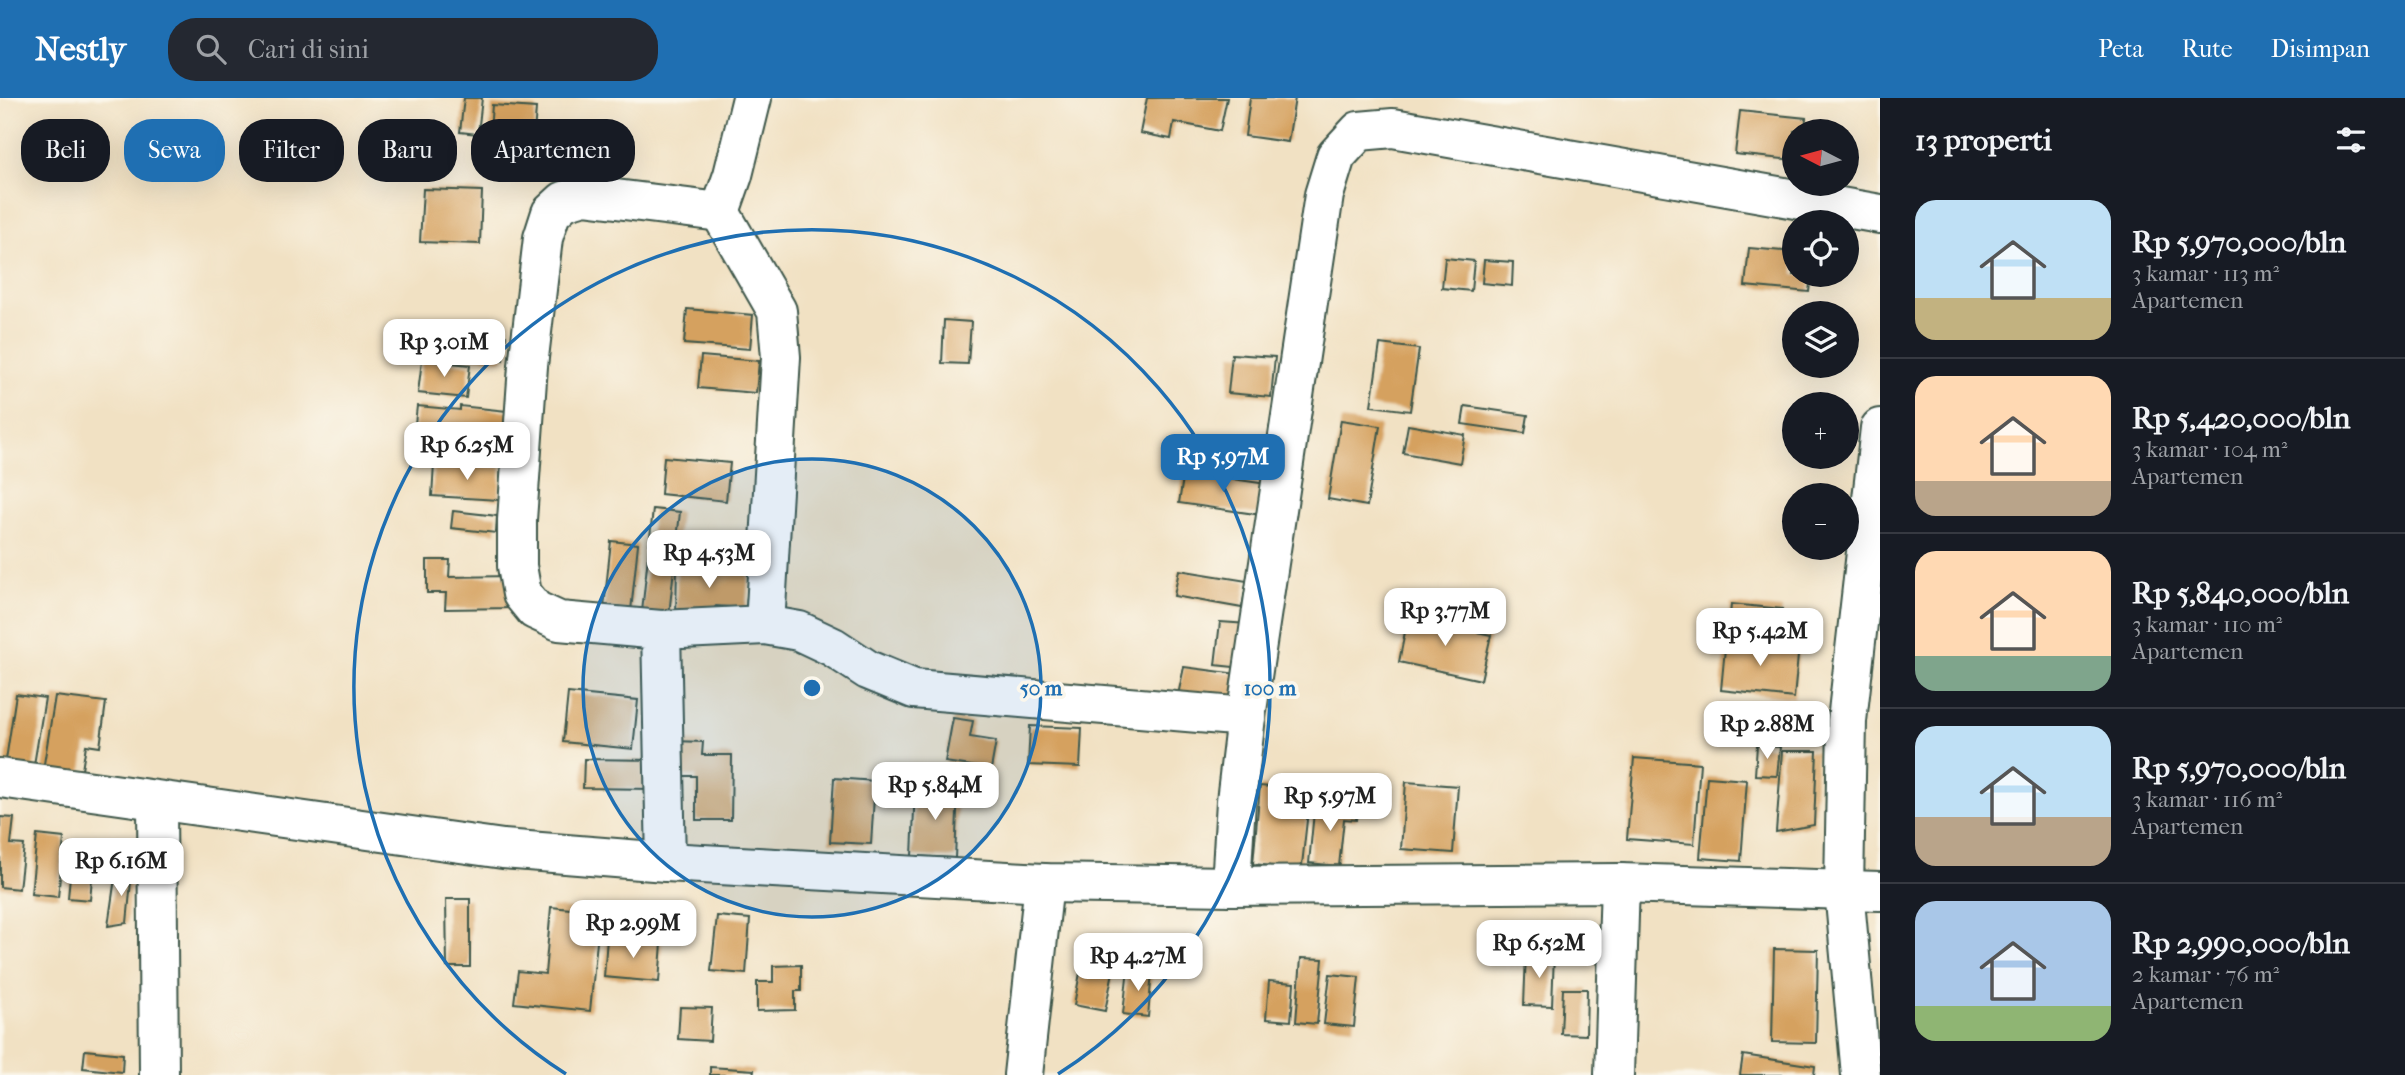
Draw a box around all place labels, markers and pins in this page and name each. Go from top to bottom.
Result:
pin: Rp 3.01M [372,320,516,379]
pin: Rp 6.25M [395,422,539,482]
pin: Rp 5.97M [1151,434,1295,494]
pin: Rp 4.53M [637,531,781,590]
pin: Rp 3.77M [1373,588,1517,648]
pin: Rp 5.42M [1688,608,1832,668]
centre of rings [800,676,824,700]
pin: Rp 2.88M [1695,702,1839,761]
pin: Rp 5.84M [863,762,1007,822]
pin: Rp 5.97M [1258,774,1402,833]
pin: Rp 6.16M [49,838,193,898]
pin: Rp 2.99M [561,900,705,960]
pin: Rp 6.52M [1467,920,1611,980]
pin: Rp 4.27M [1066,934,1210,993]

